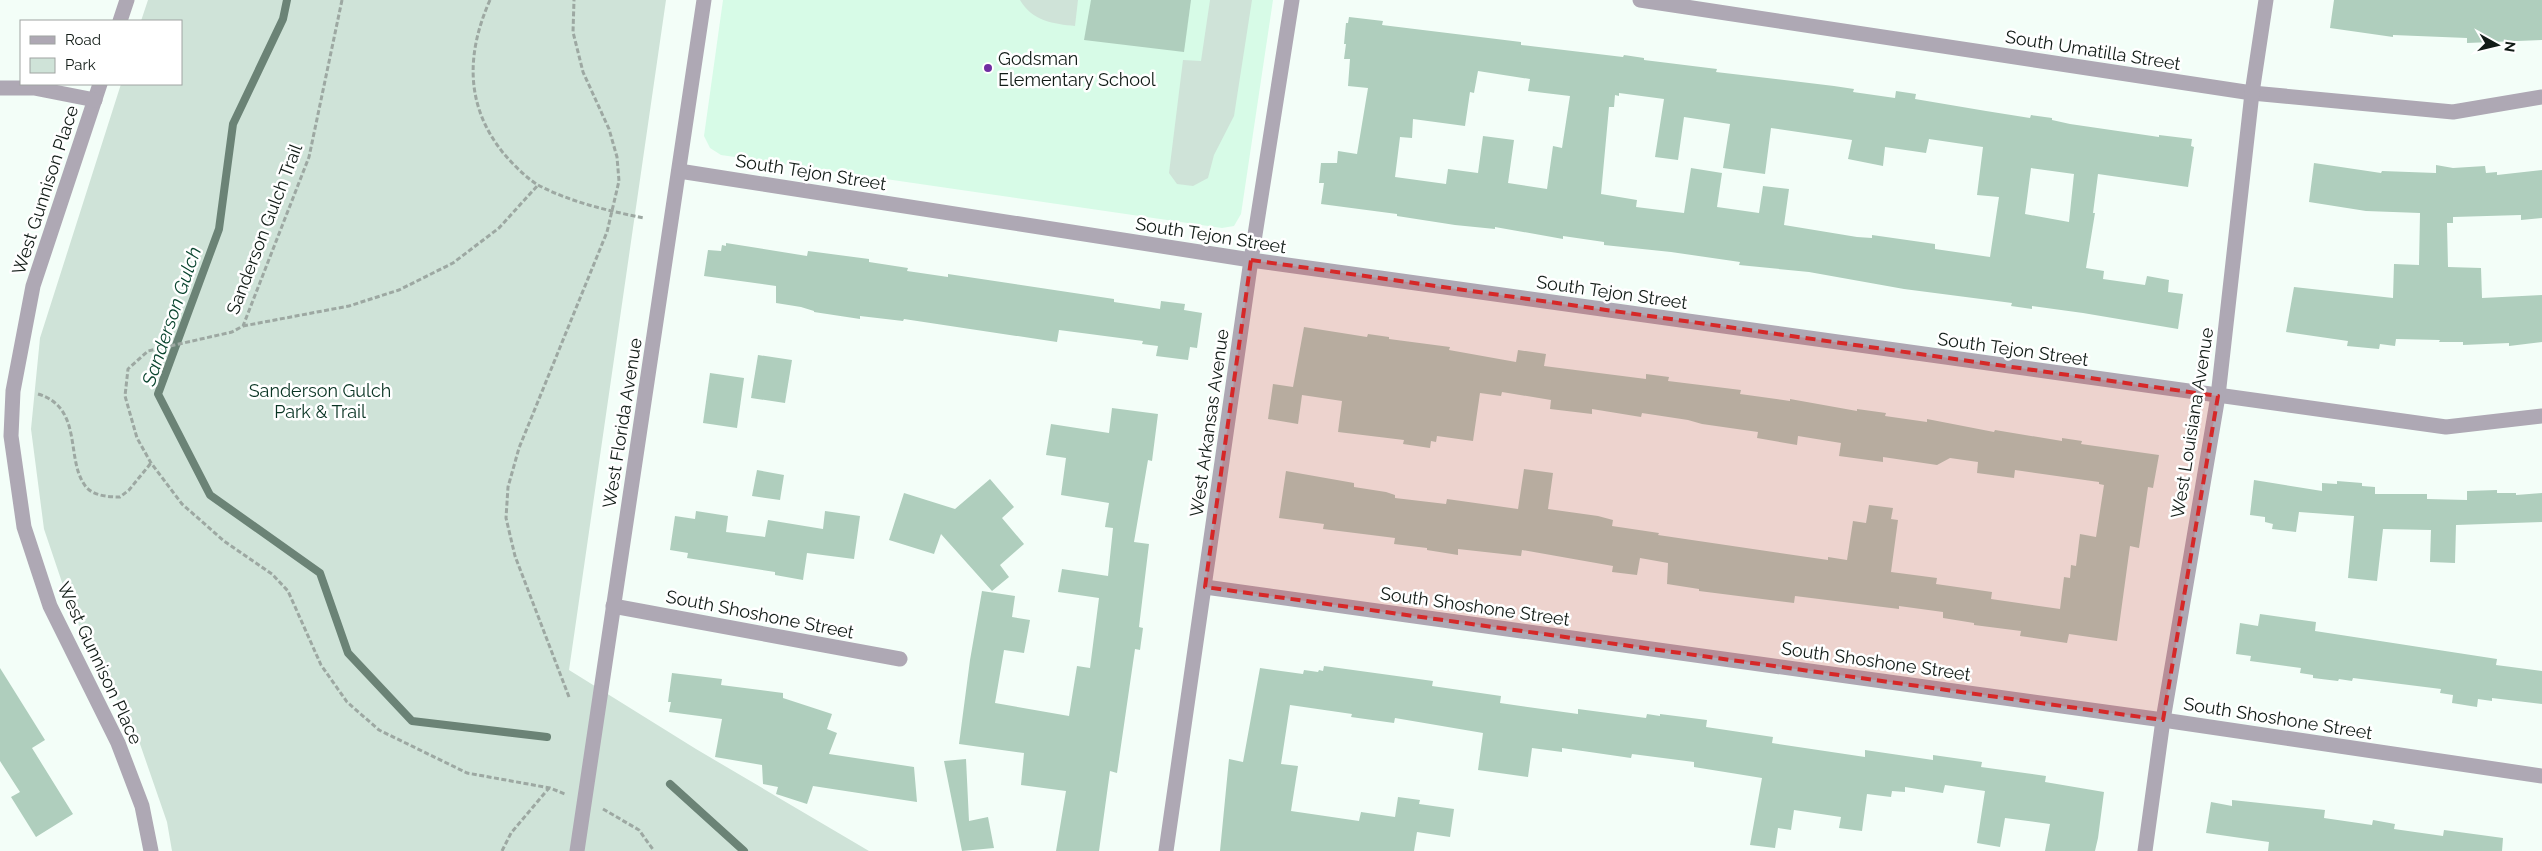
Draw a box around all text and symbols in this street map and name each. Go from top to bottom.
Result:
legend [20,20,182,85]
north arrow [2472,20,2522,70]
street label: South Umatilla Street [2004,26,2182,74]
text: Road [65,31,101,49]
text: N [2501,40,2519,53]
place label: Godsman Elementary School [998,48,1156,90]
text: Park [65,56,96,74]
marker: Godsman Elementary School [982,62,994,74]
street label: West Gunnison Place [8,102,82,277]
street label: Sanderson Gulch Trail [222,141,306,317]
street label: South Tejon Street [734,150,888,194]
street label: South Tejon Street [1134,213,1288,257]
water label: Sanderson Gulch [137,244,205,389]
street label: South Tejon Street [1535,271,1689,313]
street label: West Louisiana Avenue [2167,326,2218,520]
street label: West Arkansas Avenue [1185,327,1233,518]
street label: South Tejon Street [1936,328,2090,370]
street label: West Florida Avenue [598,336,646,510]
park label: Sanderson Gulch Park & Trail [249,380,391,422]
street label: West Gunnison Place [53,578,147,748]
street label: South Shoshone Street [1379,582,1571,630]
street label: South Shoshone Street [664,585,856,643]
street label: South Shoshone Street [1780,637,1972,685]
street label: South Shoshone Street [2182,693,2374,743]

